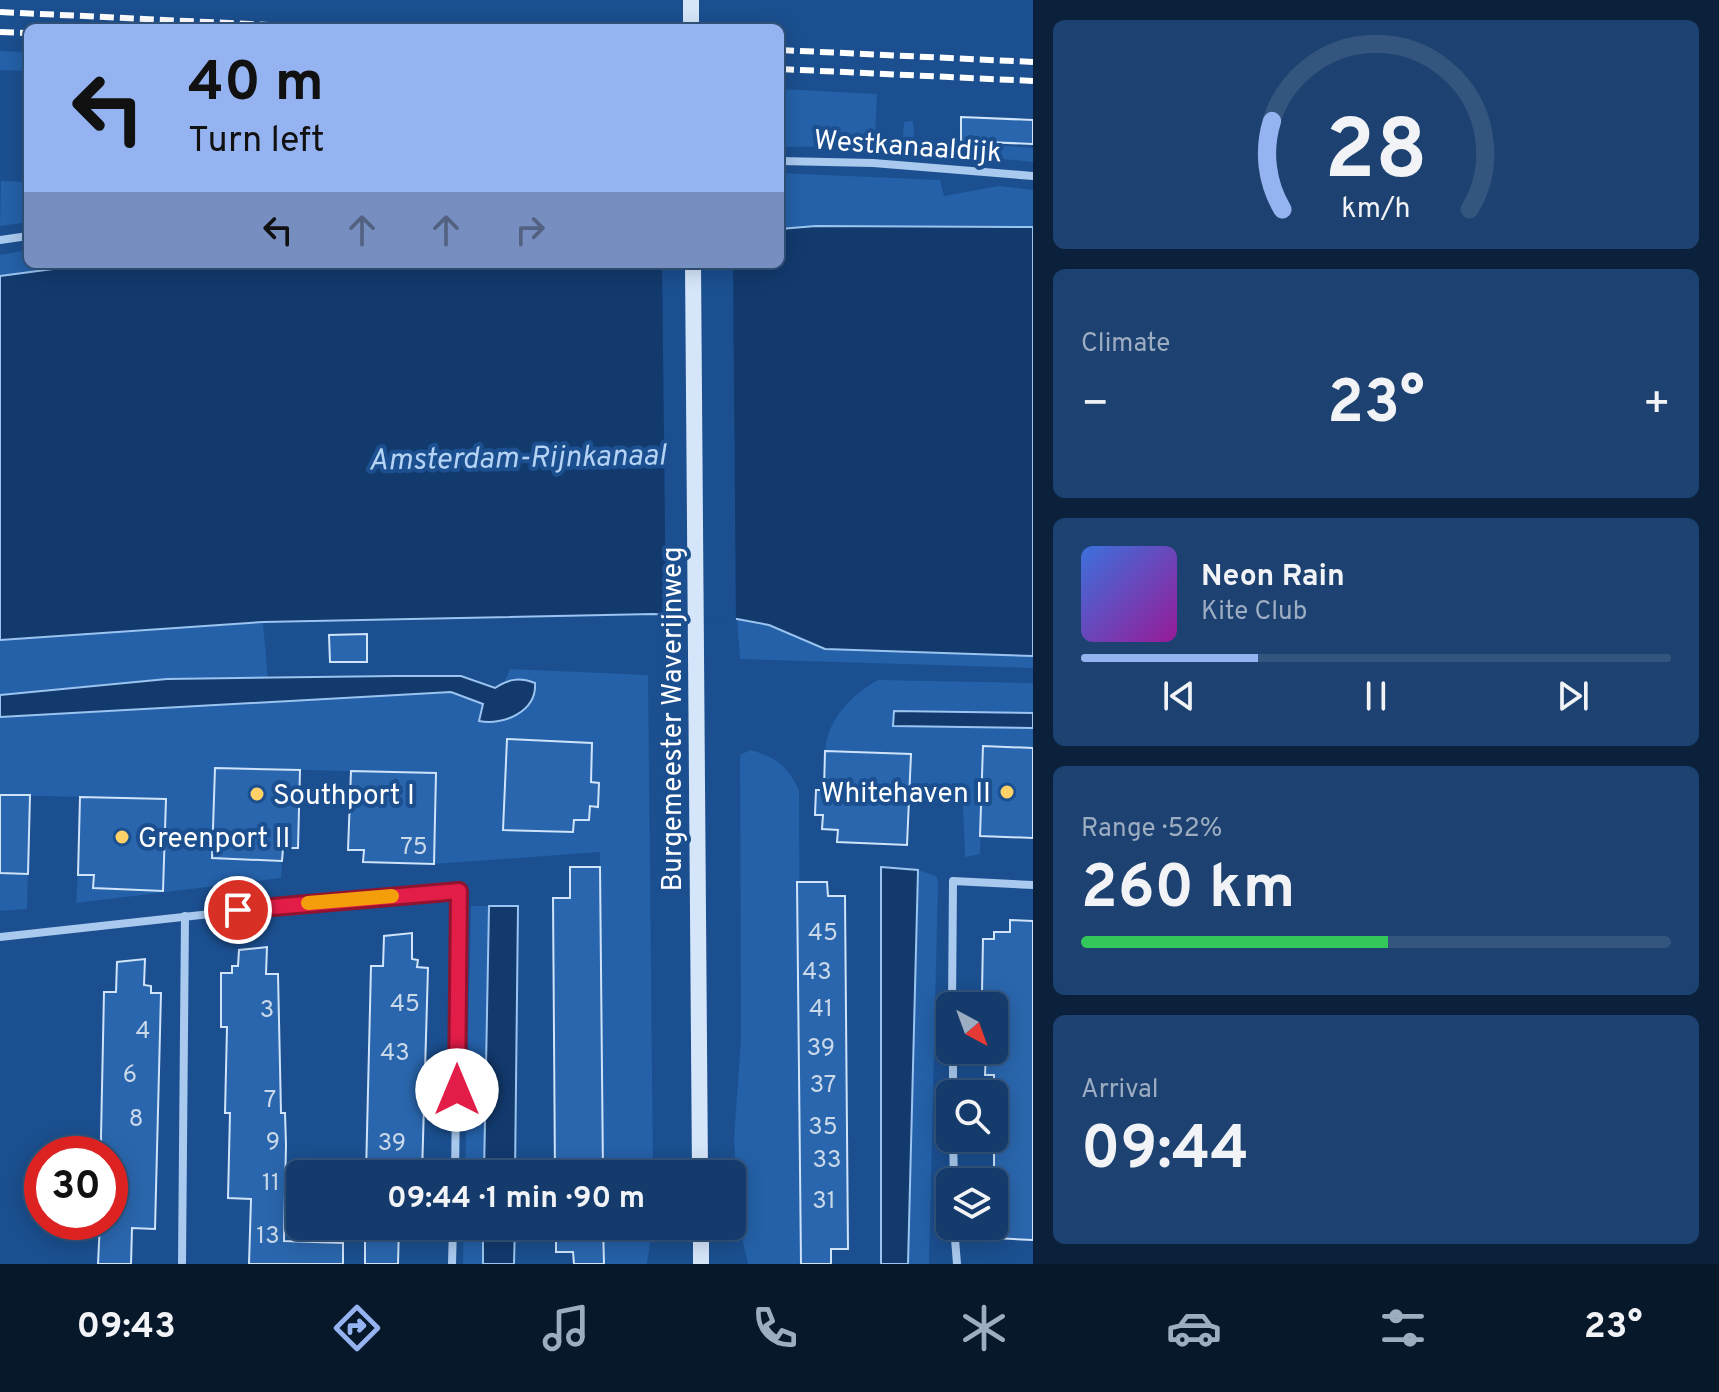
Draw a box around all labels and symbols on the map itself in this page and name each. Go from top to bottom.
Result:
street label: Westkanaaldijk [813,123,1003,173]
water label: Amsterdam-Rijnkanaal [368,438,667,481]
street label: Burgemeester Waverijnweg [656,547,692,891]
place label: Whitehaven II [821,777,991,813]
place label: Southport I [273,779,415,815]
marker: Whitehaven II [998,783,1016,801]
marker: Southport I [248,785,266,803]
place label: Greenport II [138,822,290,858]
marker: Greenport II [113,828,131,846]
house number: 75 [400,833,428,863]
pin [204,876,272,944]
house number: 45 [808,919,838,949]
house number: 43 [802,958,832,988]
house number: 45 [390,990,420,1020]
north arrow [936,992,1008,1064]
house number: 41 [809,995,833,1025]
house number: 3 [260,996,274,1026]
house number: 4 [136,1017,150,1047]
house number: 39 [807,1034,835,1064]
house number: 43 [380,1039,410,1069]
position arrow [415,1048,499,1132]
house number: 6 [123,1061,137,1091]
house number: 37 [810,1071,836,1101]
house number: 7 [264,1086,276,1116]
house number: 8 [129,1105,143,1135]
house number: 35 [808,1113,838,1143]
house number: 9 [266,1128,280,1158]
house number: 39 [378,1129,406,1159]
speed limit sign: 30 [24,1136,128,1240]
house number: 33 [813,1146,841,1176]
house number: 11 [262,1169,280,1199]
house number: 31 [812,1187,836,1217]
house number: 13 [256,1222,280,1252]

